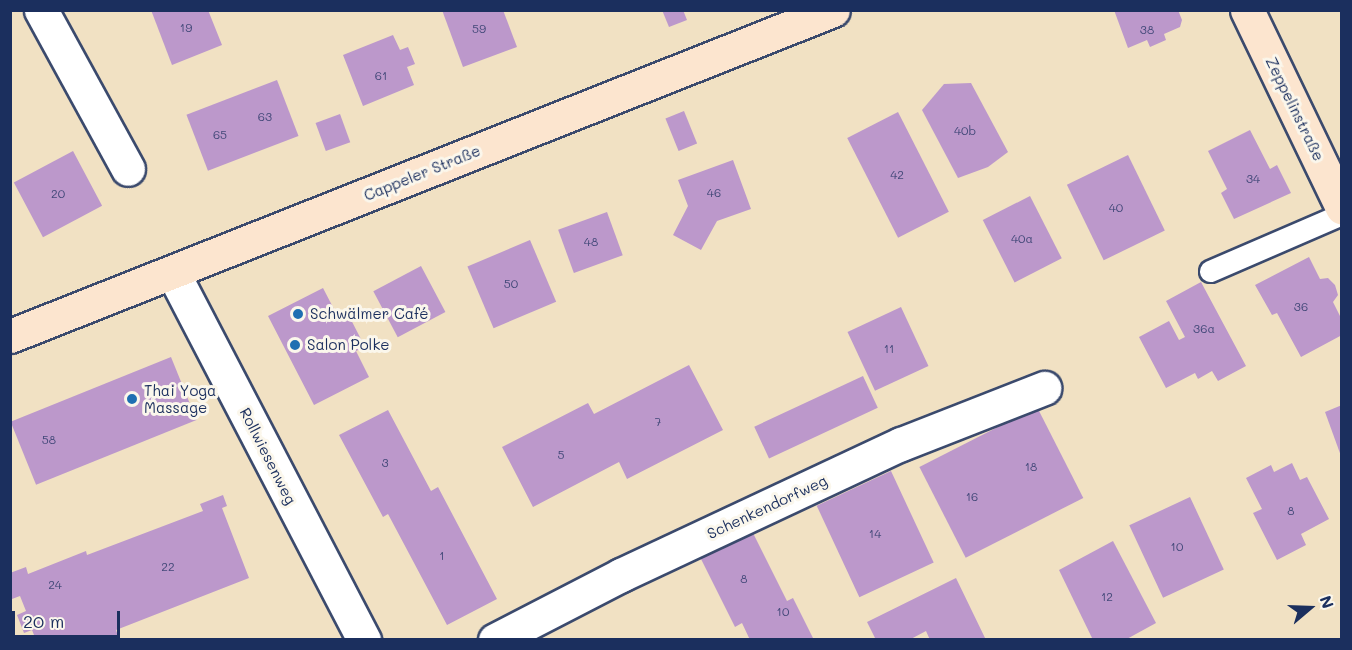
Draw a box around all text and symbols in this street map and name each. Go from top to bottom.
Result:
house number: 19 [180,21,192,35]
house number: 59 [472,22,486,36]
house number: 38 [1140,23,1154,37]
street label: Zeppelinstraße [1262,54,1328,164]
house number: 61 [375,69,387,83]
house number: 63 [258,110,272,124]
house number: 40b [954,124,976,138]
house number: 65 [213,128,227,142]
street label: Cappeler Straße [361,141,483,205]
house number: 42 [890,168,904,182]
house number: 34 [1246,172,1260,186]
house number: 46 [707,186,721,200]
house number: 20 [51,187,65,201]
house number: 40 [1109,201,1123,215]
house number: 40a [1011,232,1033,246]
house number: 48 [584,235,598,249]
house number: 50 [504,277,518,291]
house number: 36 [1294,300,1308,314]
place label: Schwälmer Café [310,305,429,323]
marker: Schwälmer Café [291,307,305,321]
house number: 36a [1193,322,1215,336]
place label: Salon Polke [307,336,390,354]
marker: Salon Polke [288,338,302,352]
house number: 11 [884,342,894,356]
place label: Thai Yoga Massage [144,381,216,416]
marker: Thai Yoga Massage [125,392,139,406]
street label: Rollwiesenweg [236,405,300,507]
house number: 7 [655,415,661,429]
house number: 58 [42,433,56,447]
house number: 5 [558,448,564,462]
house number: 3 [381,456,389,470]
house number: 18 [1025,460,1037,474]
street label: Schenkendorfweg [704,471,830,543]
house number: 16 [966,490,978,504]
house number: 8 [1287,504,1295,518]
house number: 14 [869,527,881,541]
house number: 10 [1171,540,1183,554]
house number: 1 [439,549,445,563]
house number: 22 [161,560,175,574]
house number: 8 [740,572,748,586]
house number: 24 [48,578,62,592]
north arrow [1280,578,1340,638]
house number: 12 [1101,590,1113,604]
text: N [1316,593,1339,611]
scale bar [15,599,123,637]
house number: 10 [777,605,789,619]
text: 20 m [23,609,64,633]

